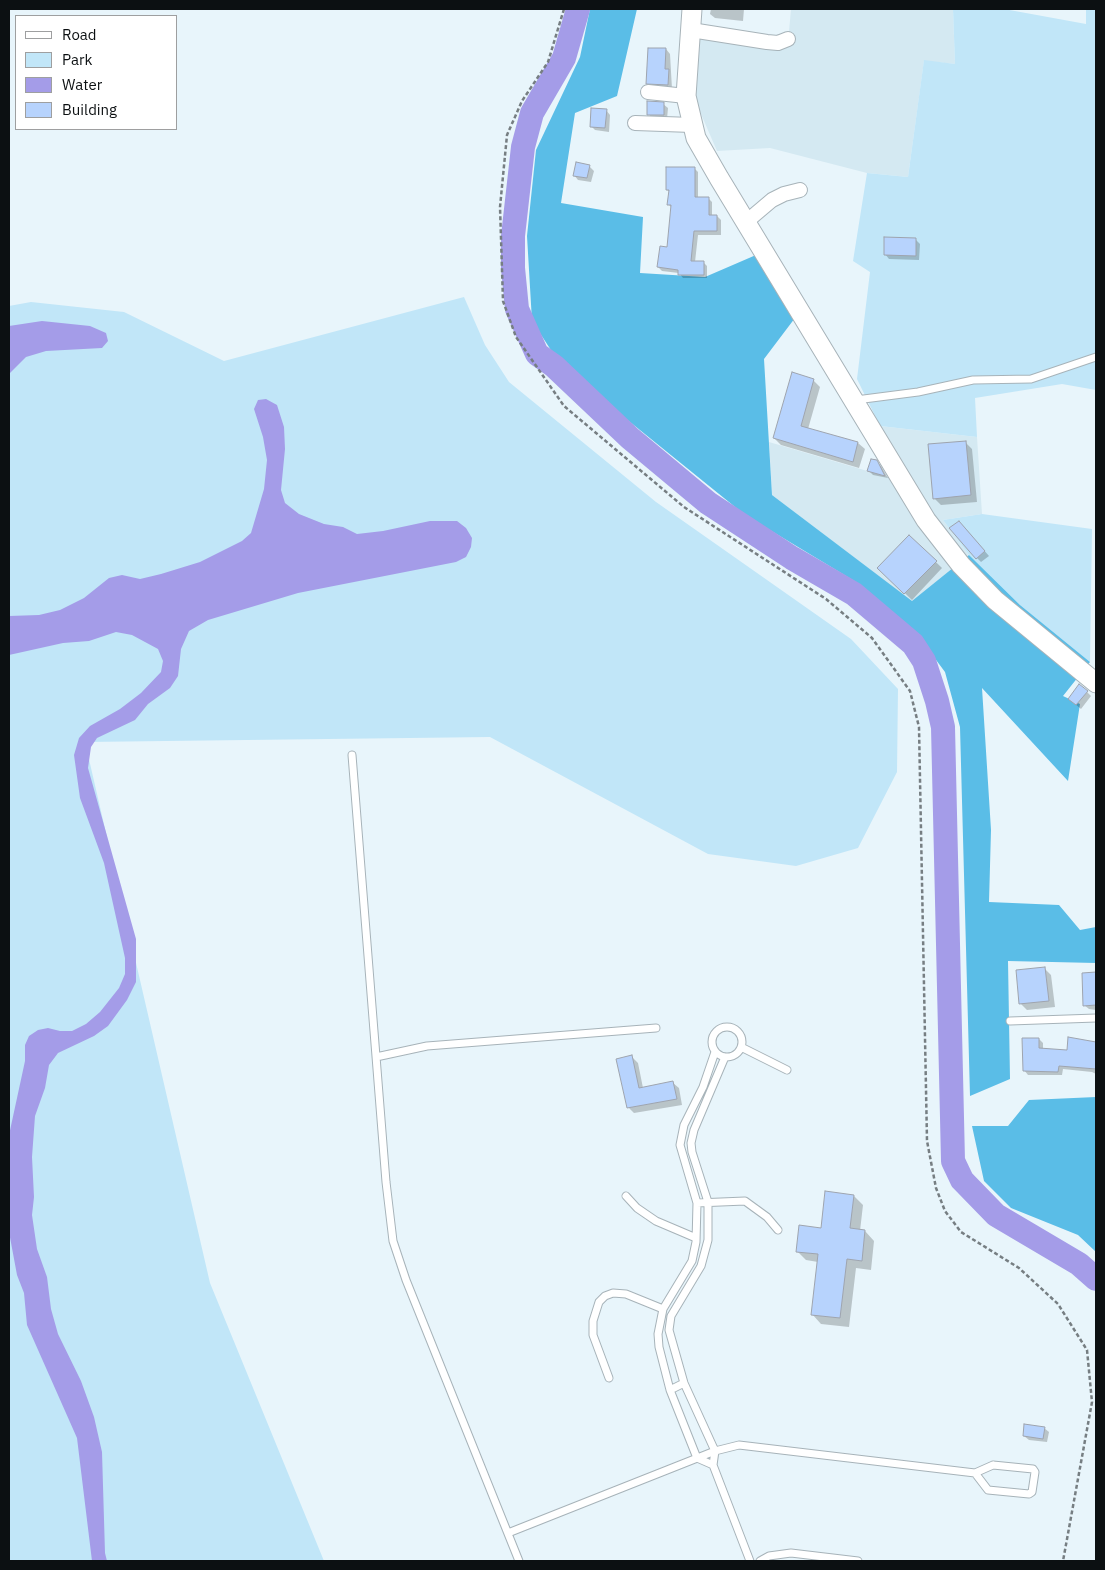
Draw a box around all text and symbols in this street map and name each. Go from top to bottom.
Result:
legend [15,15,178,130]
text: Road [62,25,97,44]
text: Park [62,50,92,69]
text: Water [62,75,102,94]
text: Building [62,100,117,119]

